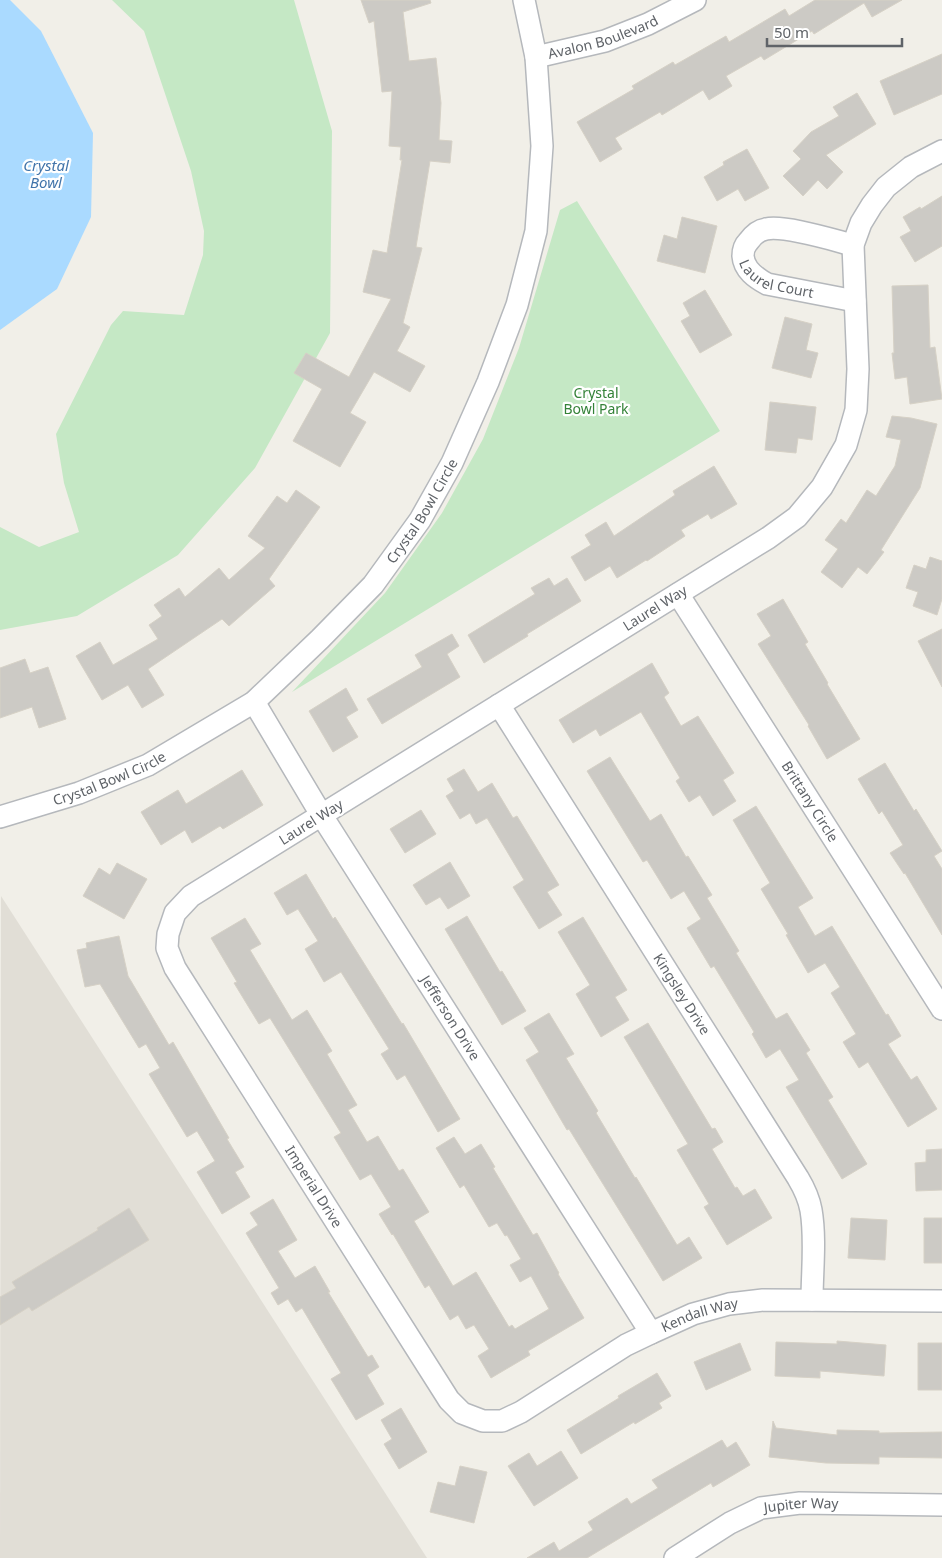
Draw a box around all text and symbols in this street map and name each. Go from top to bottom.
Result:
street label: Avalon Boulevard [546,10,661,63]
scale bar [767,15,902,47]
text: 50 m [774,22,809,42]
water label: Crystal Bowl [23,155,70,192]
street label: Laurel Court [735,257,815,302]
park label: Crystal Bowl Park [563,383,629,418]
street label: Crystal Bowl Circle [382,455,462,567]
street label: Laurel Way [619,580,691,635]
street label: Crystal Bowl Circle [50,747,169,809]
street label: Brittany Circle [778,757,843,845]
street label: Laurel Way [275,794,347,849]
street label: Kingsley Drive [649,949,715,1038]
street label: Jefferson Drive [416,970,485,1064]
street label: Imperial Drive [281,1142,347,1231]
street label: Kendall Way [658,1293,740,1336]
street label: Jupiter Way [761,1493,839,1517]

